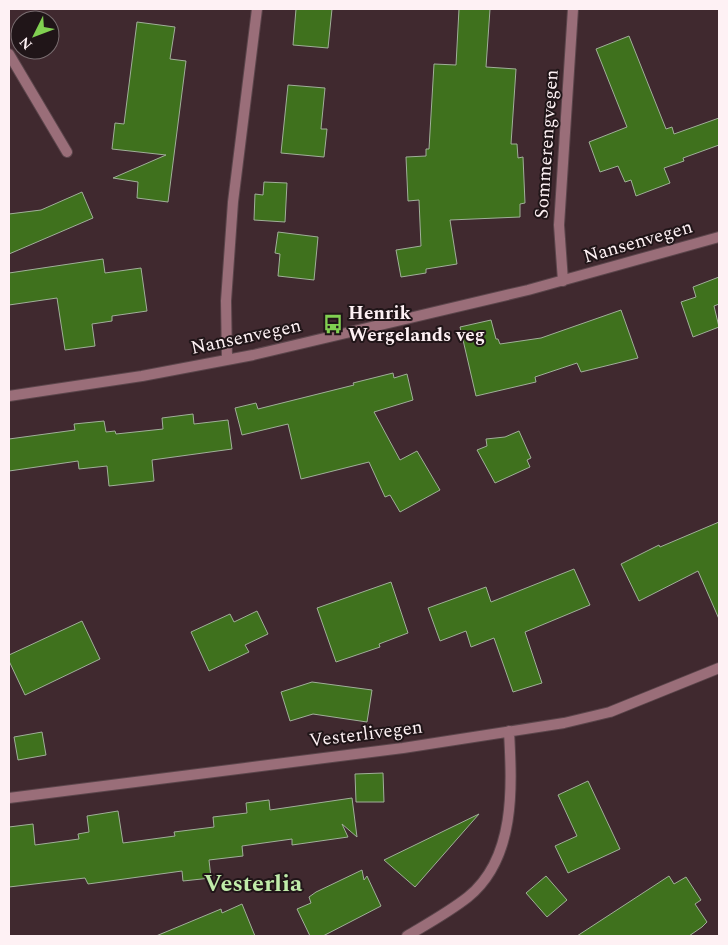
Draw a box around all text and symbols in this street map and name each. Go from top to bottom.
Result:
north arrow [10,10,60,60]
text: N [14,32,37,55]
street label: Sommerengvegen [527,68,567,220]
street label: Nansenvegen [580,213,696,271]
place label: Henrik Wergelands veg [348,299,485,350]
street label: Nansenvegen [188,311,304,363]
bus stop icon: Henrik Wergelands veg [322,313,344,335]
street label: Vesterlivegen [308,713,424,755]
district label: Vesterlia [204,866,303,902]

